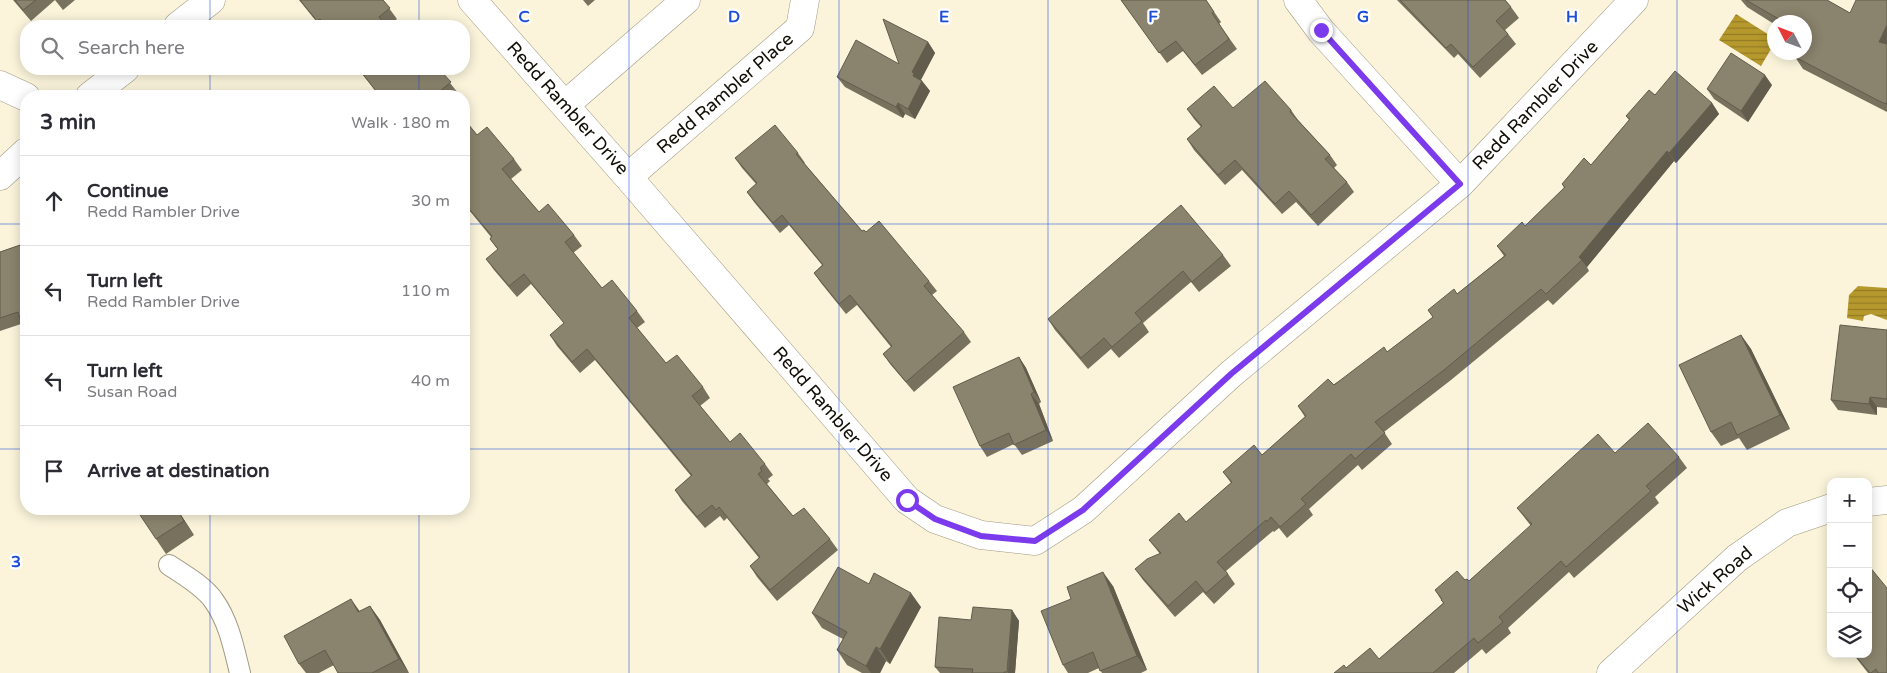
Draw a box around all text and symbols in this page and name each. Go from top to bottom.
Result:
text: C [518,7,530,27]
text: D [728,7,740,27]
text: E [939,7,949,27]
text: F [1148,7,1158,27]
text: G [1357,7,1369,27]
text: H [1566,7,1578,27]
north arrow [1767,15,1812,60]
route end [1310,19,1333,42]
search box [20,20,470,75]
street label: Redd Rambler Place [652,28,798,158]
icon: search [38,34,66,62]
street label: Redd Rambler Drive [1467,36,1603,174]
text: Search here [78,37,185,59]
street label: Redd Rambler Drive [502,37,634,179]
text: 3 min [40,110,96,135]
text: Walk · 180 m [351,113,450,133]
text: Continue [87,180,169,202]
icon: ahead [40,187,68,215]
text: 30 m [411,191,450,211]
text: Redd Rambler Drive [87,202,240,222]
text: Turn left [87,270,163,292]
icon: left [40,277,68,305]
text: 110 m [401,281,450,301]
text: Redd Rambler Drive [87,292,240,312]
street label: Redd Rambler Drive [768,342,898,486]
text: Turn left [87,360,163,382]
icon: left [40,367,68,395]
text: 40 m [411,371,450,391]
text: Susan Road [87,382,177,402]
icon: arrive [40,457,68,485]
text: Arrive at destination [87,460,270,482]
map controls [1827,478,1872,658]
button: + [1827,478,1872,523]
route start [896,489,919,512]
button: − [1827,523,1872,568]
street label: Wick Road [1673,542,1757,618]
text: 3 [11,552,21,572]
button: locate [1827,568,1872,613]
button: layers [1827,613,1872,658]

